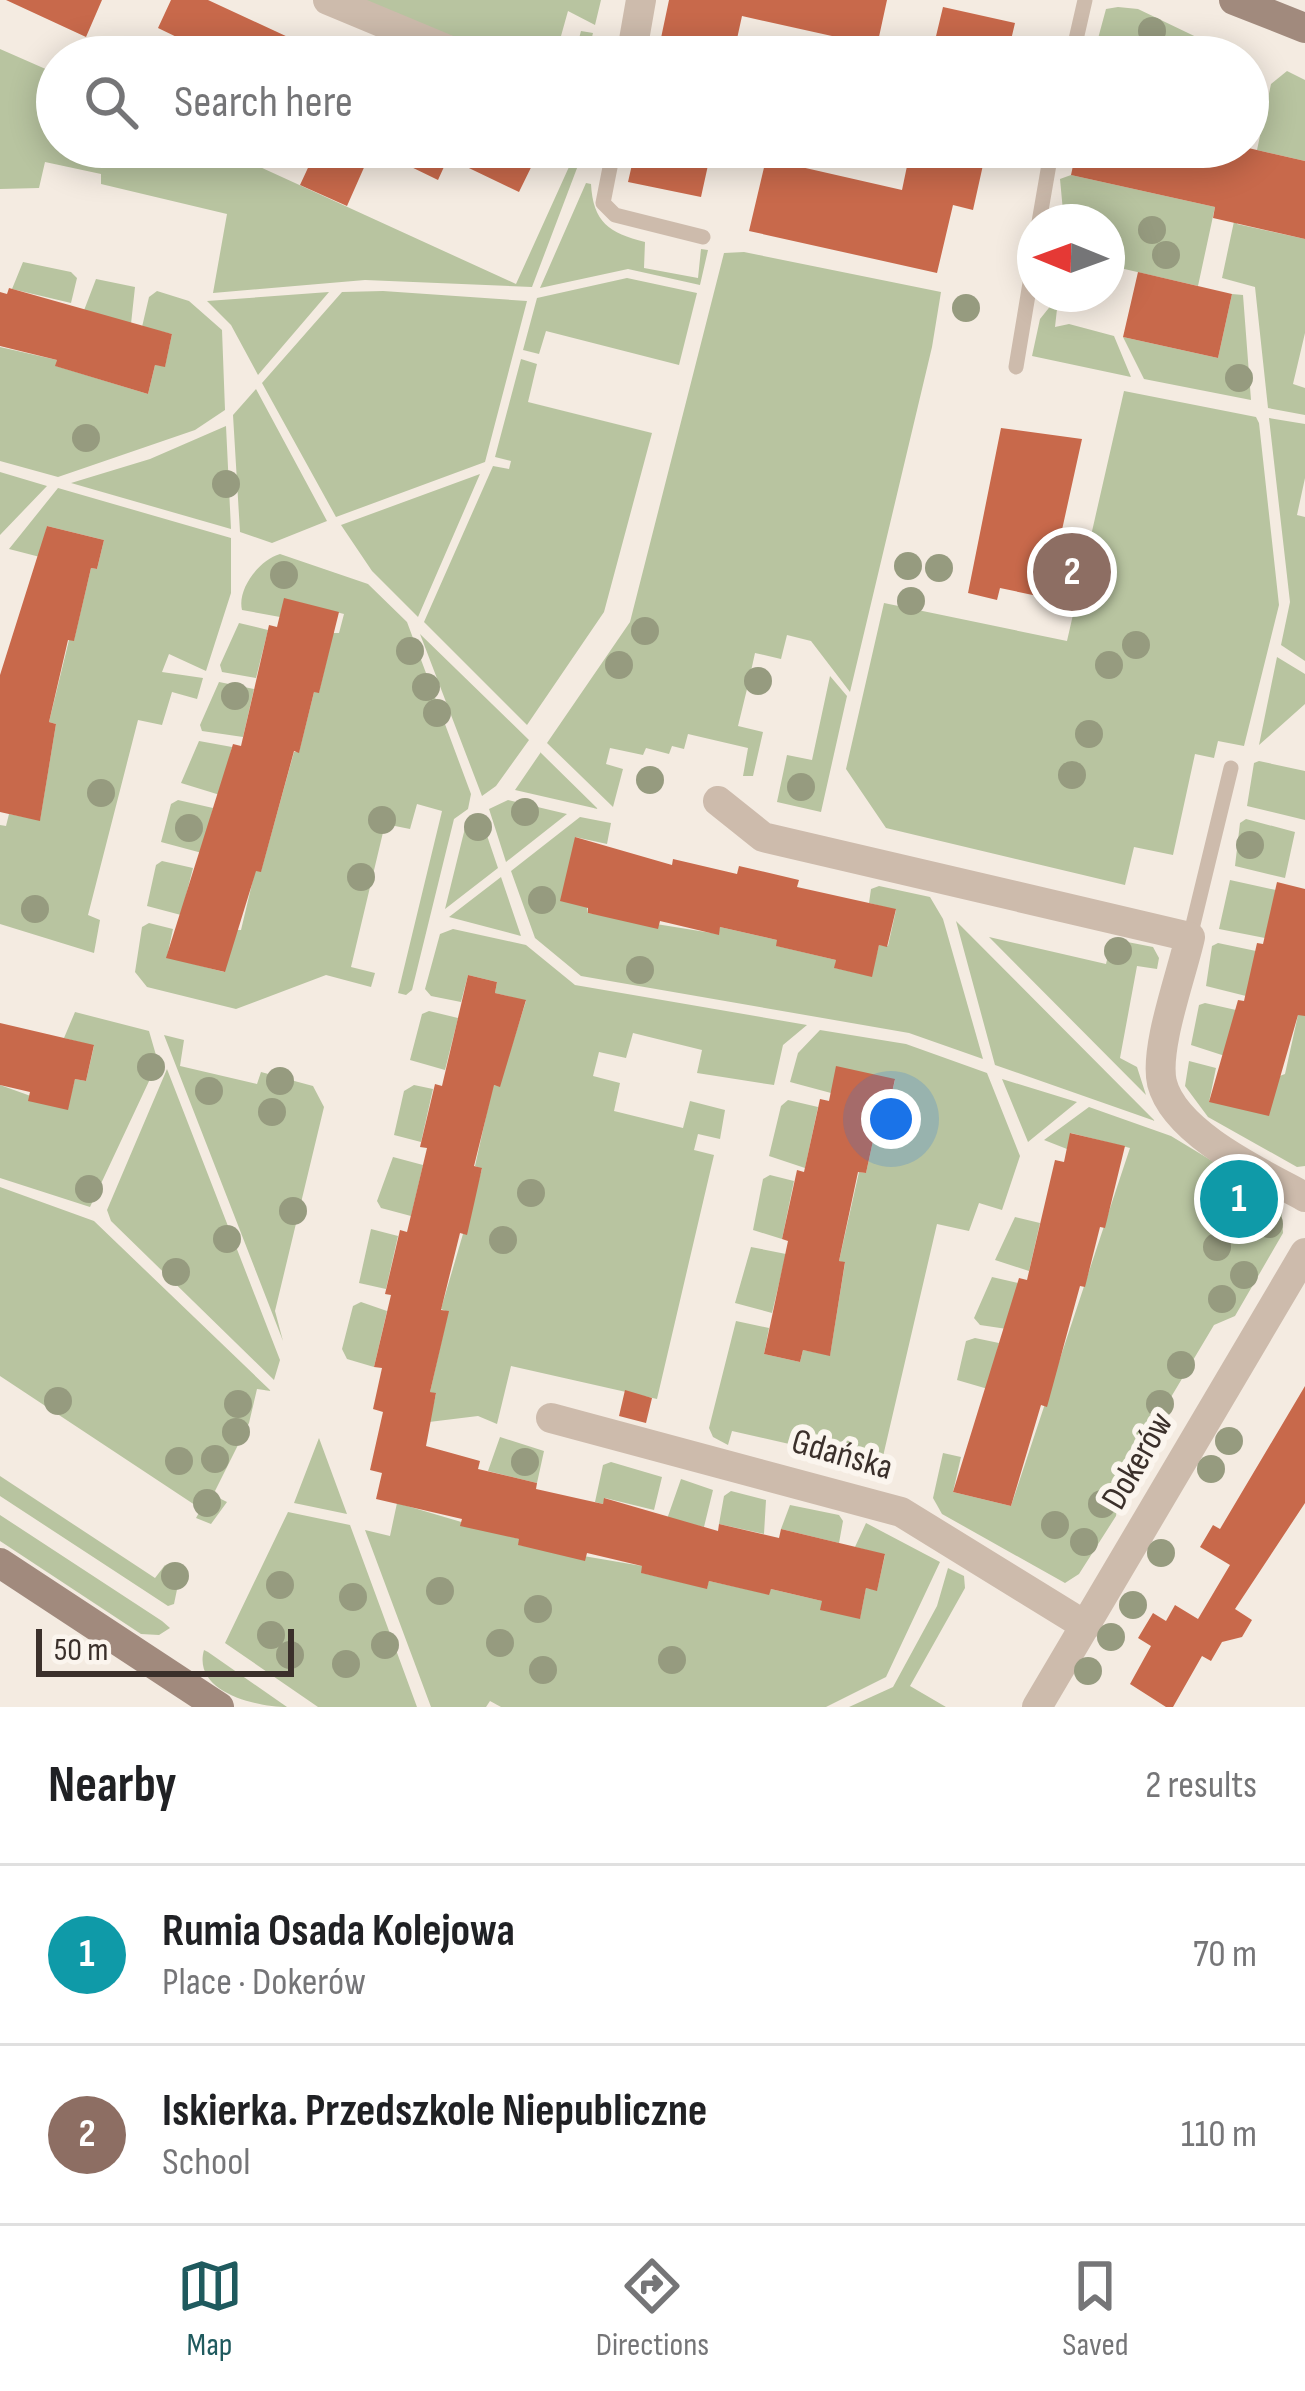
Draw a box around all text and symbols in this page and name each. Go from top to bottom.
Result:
search box [36,36,1269,168]
icon: search [78,69,144,135]
text: Search here [174,75,353,130]
north arrow [1017,204,1125,312]
pin: 2 [1033,527,1111,617]
your location [861,1089,921,1149]
pin: 1 [1200,1154,1278,1244]
street label: Dokerów [1093,1405,1183,1517]
street label: Gdańska [787,1420,897,1490]
scale bar [36,1623,294,1676]
text: 50 m [54,1630,108,1670]
text: Nearby [48,1755,177,1816]
text: 2 results [1145,1762,1257,1809]
text: Rumia Osada Kolejowa [162,1904,515,1959]
text: 1 [79,1931,95,1978]
text: 70 m [1193,1931,1257,1978]
text: Place · Dokerów [162,1959,366,2006]
text: Iskierka. Przedszkole Niepubliczne [162,2084,707,2139]
text: 2 [78,2111,96,2158]
text: 110 m [1181,2111,1257,2158]
text: School [162,2139,251,2186]
tab: Map [177,2253,243,2365]
tab: Directions [596,2253,709,2365]
tab: Saved [1062,2253,1128,2365]

